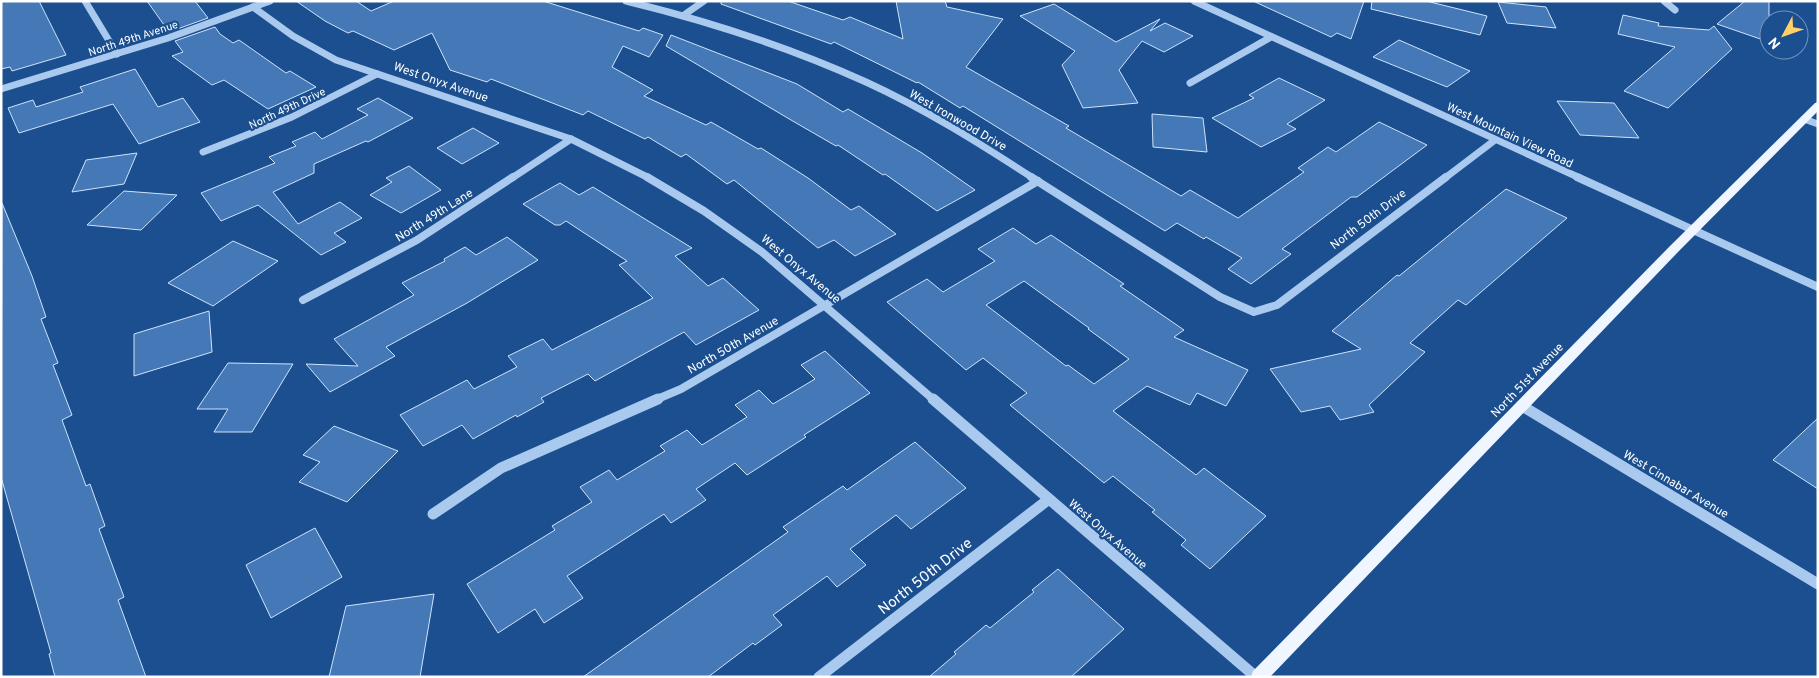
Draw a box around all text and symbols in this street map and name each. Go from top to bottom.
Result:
north arrow [1759,10,1809,60]
street label: North 49th Avenue [87,18,180,60]
text: N [1766,33,1785,52]
street label: West Onyx Avenue [391,59,490,107]
street label: North 49th Drive [247,85,328,133]
street label: West Ironwood Drive [906,86,1009,155]
street label: West Mountain View Road [1444,99,1576,172]
street label: North 49th Lane [393,186,476,246]
street label: North 50th Drive [1327,186,1410,254]
street label: West Onyx Avenue [757,232,844,308]
street label: North 50th Avenue [685,313,782,378]
street label: North 51st Avenue [1488,340,1568,422]
street label: West Cinnabar Avenue [1620,447,1731,523]
street label: West Onyx Avenue [1065,496,1150,573]
street label: North 50th Drive [875,535,977,620]

